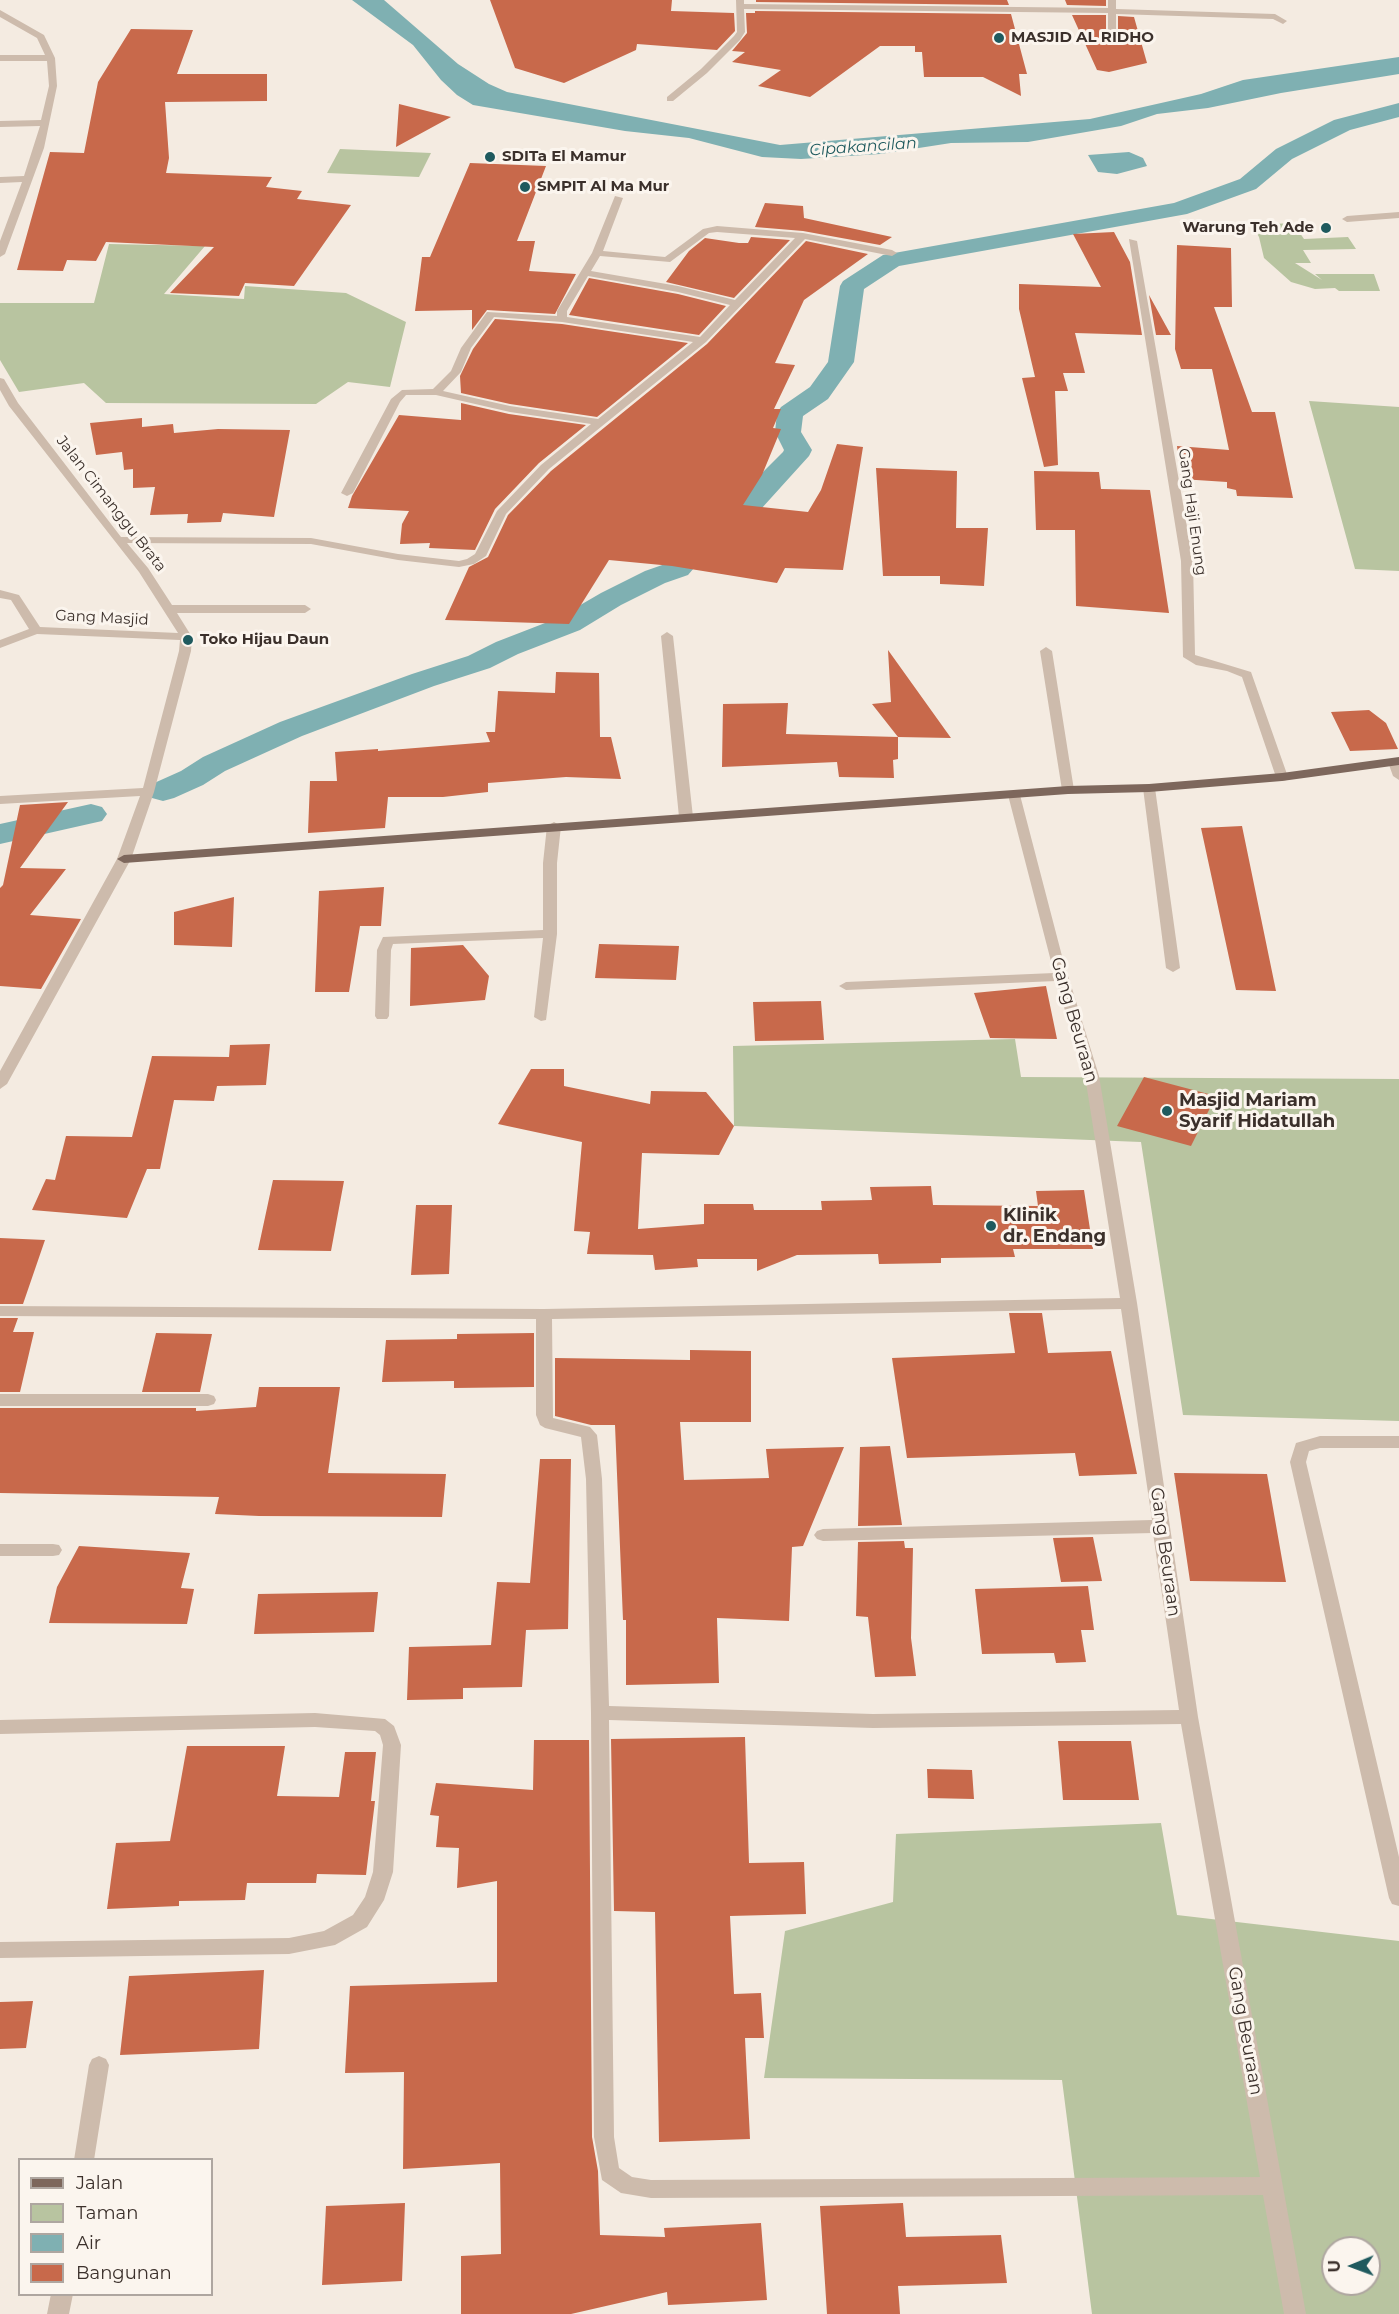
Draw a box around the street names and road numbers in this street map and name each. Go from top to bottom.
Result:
street label: Jalan Cimanggu Brata [52,432,170,576]
street label: Gang Haji Enung [1174,447,1210,577]
street label: Gang Masjid [55,607,149,629]
street label: Gang Beuraan [1046,954,1102,1086]
street label: Gang Beuraan [1145,1486,1185,1618]
street label: Gang Beuraan [1223,1965,1267,2097]

